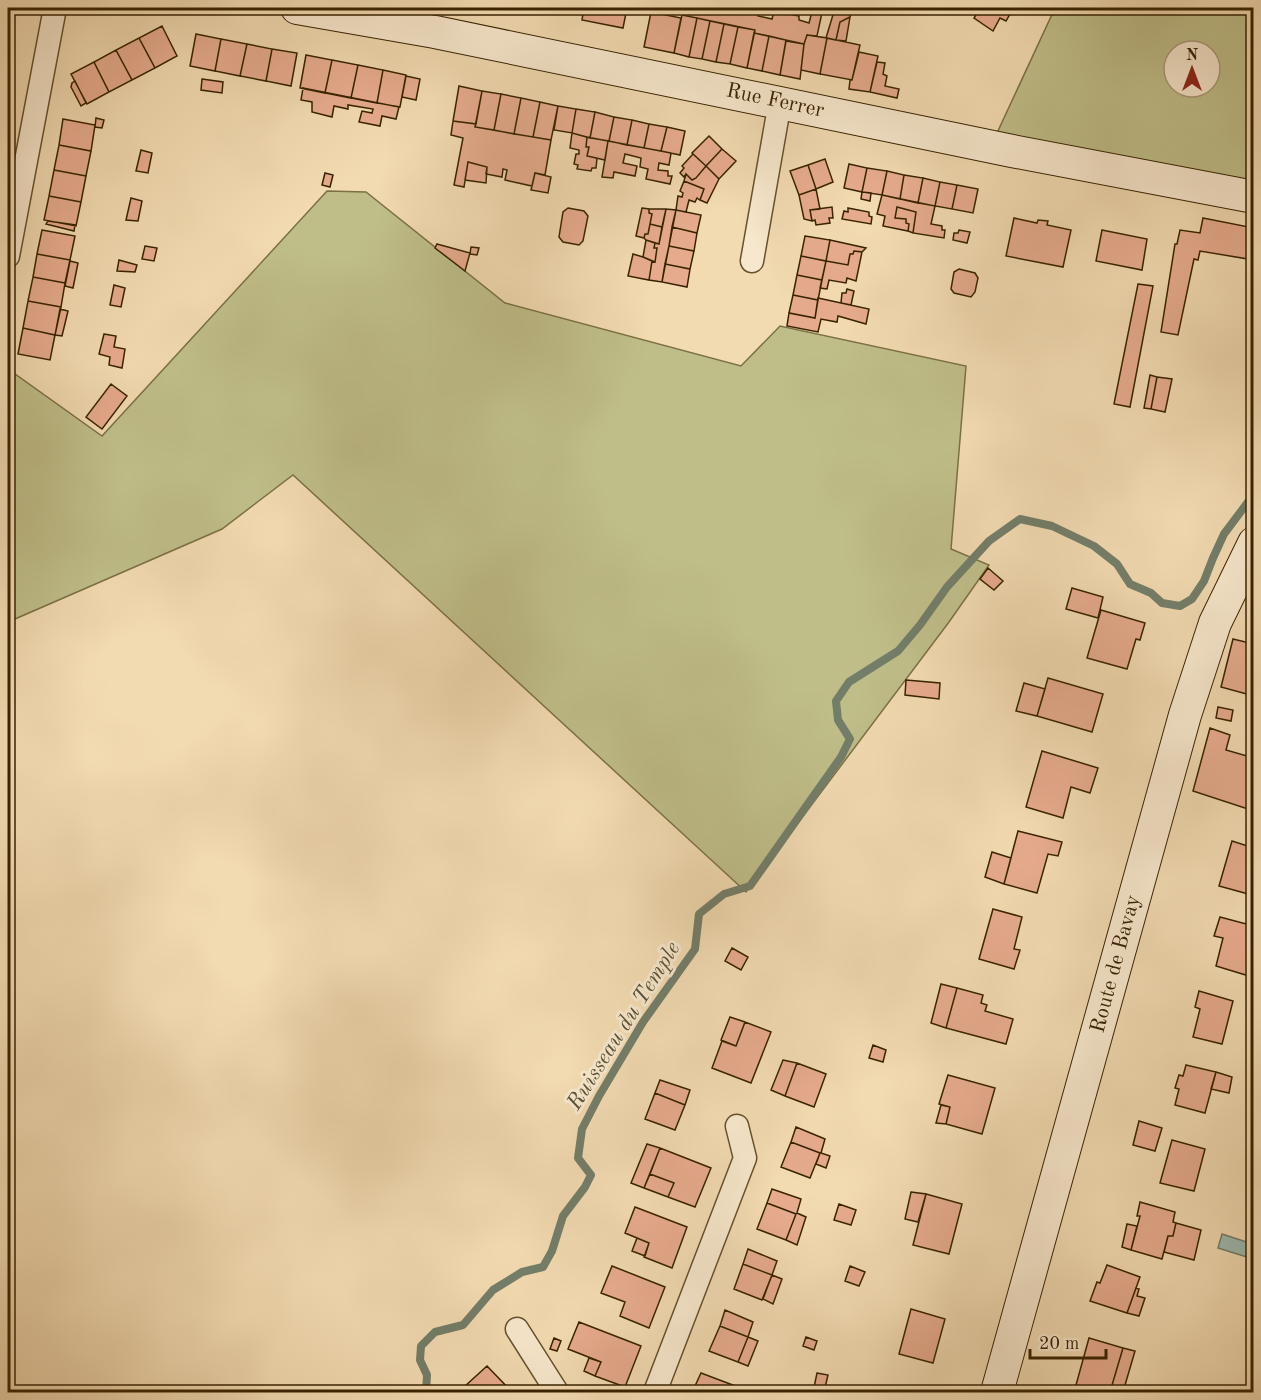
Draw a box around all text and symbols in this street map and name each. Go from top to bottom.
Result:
north arrow [1162,39,1222,99]
text: N [1186,48,1199,64]
street label: Rue Ferrer [724,80,826,122]
street label: Route de Bavay [1087,893,1145,1035]
water label: Ruisseau du Temple [563,938,685,1115]
scale bar [1030,1322,1106,1360]
text: 20 m [1039,1335,1079,1353]

